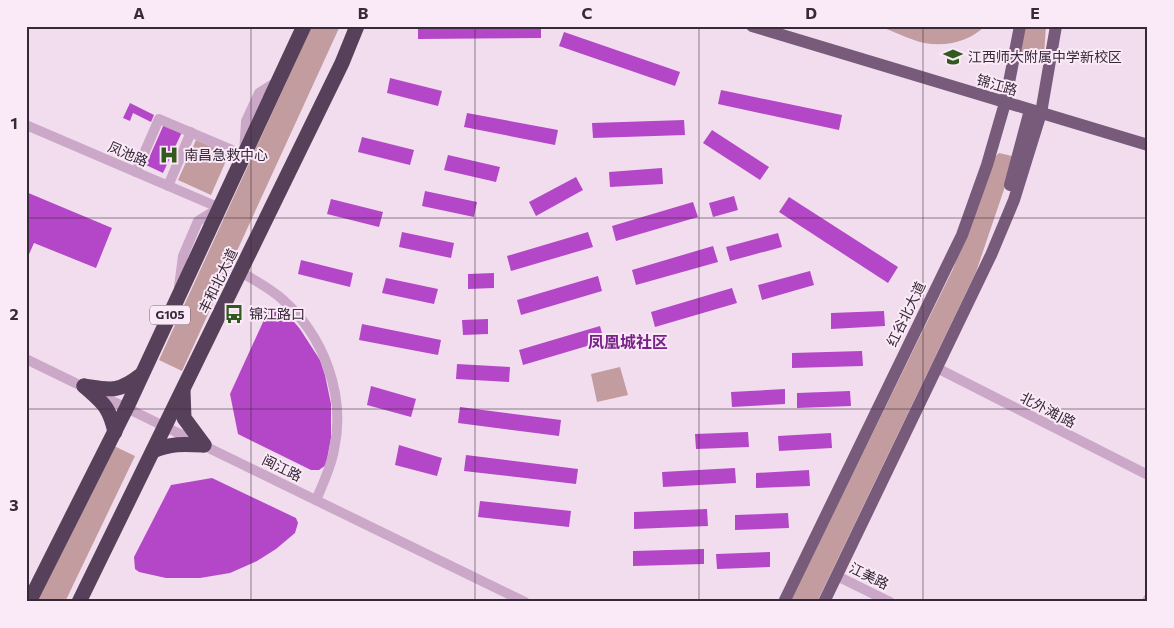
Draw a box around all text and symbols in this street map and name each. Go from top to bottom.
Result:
text: A [133,3,145,22]
text: B [358,3,369,22]
text: C [582,3,593,22]
text: D [805,3,817,22]
text: E [1030,3,1040,22]
school or university icon: 江西师大附属中学新校区 [942,46,964,68]
place label: 江西师大附属中学新校区 [968,48,1122,65]
street label: 锦江路 [975,71,1020,98]
text: 1 [10,113,18,132]
street label: 凤池路 [106,138,151,170]
hospital icon: 南昌急救中心 [158,144,180,166]
place label: 南昌急救中心 [184,146,268,163]
street label: 丰和北大道 [195,246,241,316]
street label: 红谷北大道 [883,279,929,349]
bus stop icon: 锦江路口 [223,303,245,325]
text: 2 [9,304,19,323]
place label: 锦江路口 [249,305,305,322]
road number: G105 [150,306,190,324]
district label: 凤凰城社区 [588,332,668,351]
street label: 北外滩J路 [1018,388,1079,431]
street label: 闽江路 [260,451,305,484]
text: 3 [9,495,19,514]
street label: 江美路 [847,559,892,592]

